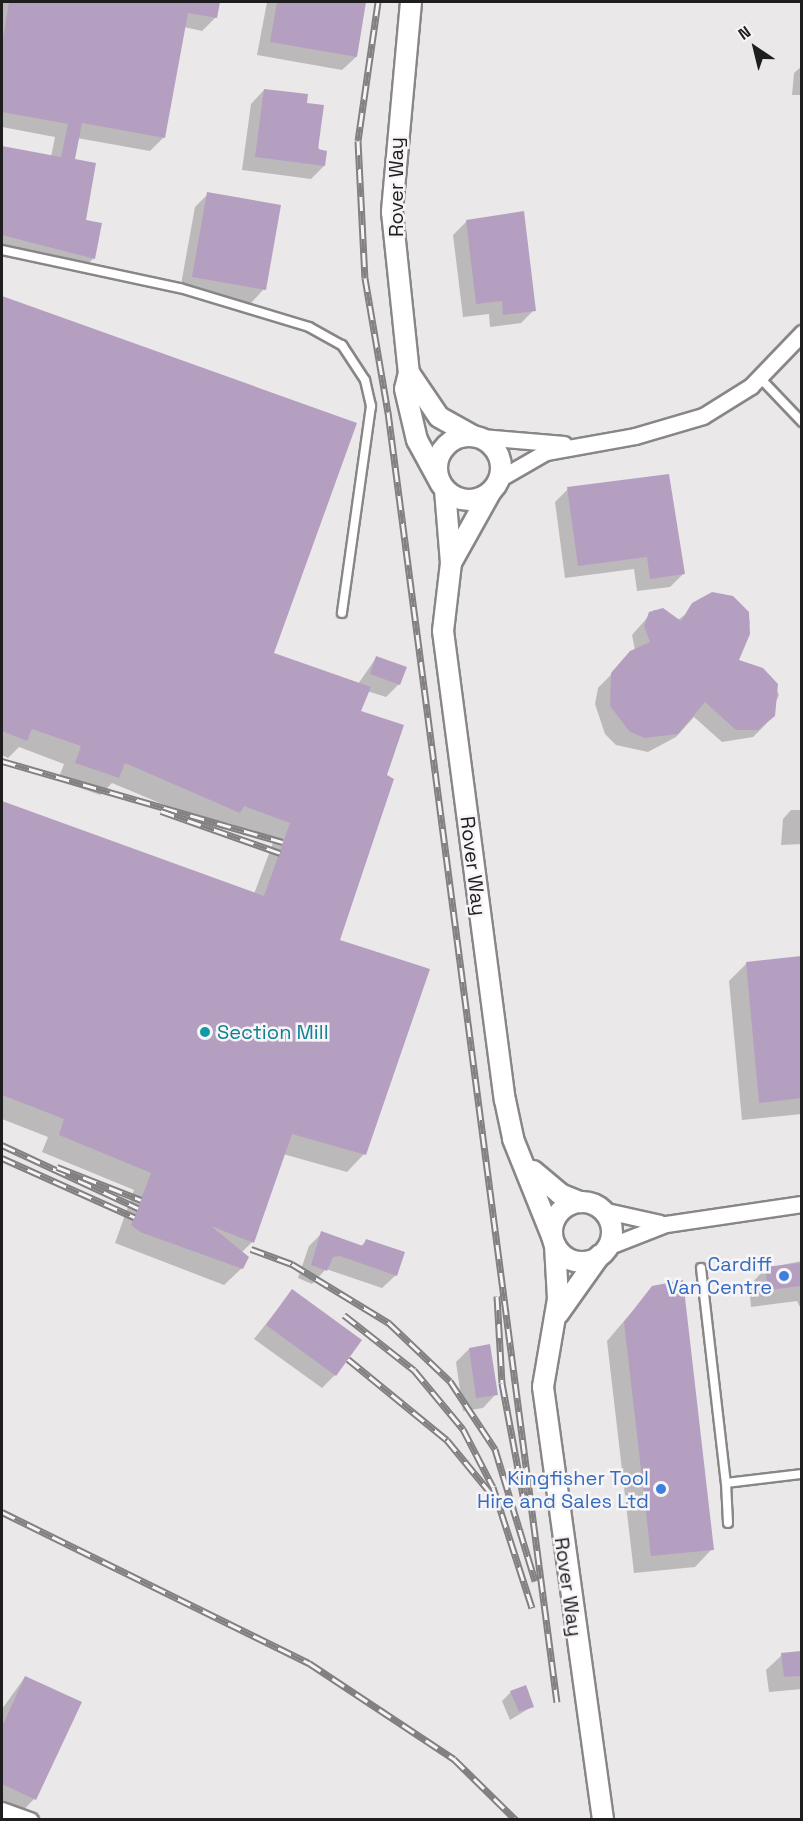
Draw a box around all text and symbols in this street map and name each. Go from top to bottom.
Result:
north arrow [725,18,785,78]
text: N [734,21,755,45]
street label: Rover Way [384,137,408,237]
street label: Rover Way [455,815,491,917]
place label: Section Mill [217,1020,329,1044]
marker: Section Mill [198,1025,212,1039]
place label: Cardiff Van Centre [667,1252,772,1299]
marker: Cardiff Van Centre [777,1269,791,1283]
place label: Kingfisher Tool Hire and Sales Ltd [477,1466,649,1513]
marker: Kingfisher Tool Hire and Sales Ltd [654,1482,668,1496]
street label: Rover Way [549,1536,587,1638]

